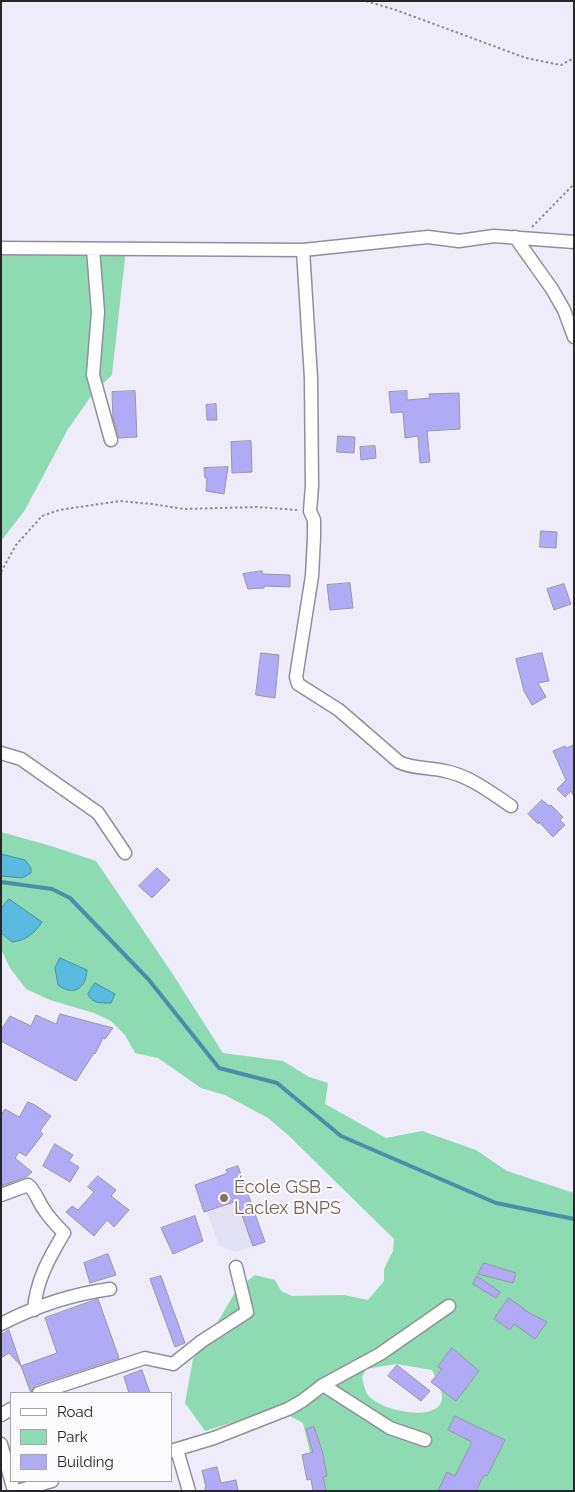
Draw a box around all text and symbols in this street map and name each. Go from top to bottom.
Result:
place label: École GSB - Laclex BNPS [234,1177,341,1220]
marker: École GSB - Laclex BNPS [218,1192,230,1204]
legend [10,1392,172,1482]
text: Road [57,1403,93,1421]
text: Park [57,1428,88,1446]
text: Building [57,1453,114,1471]

